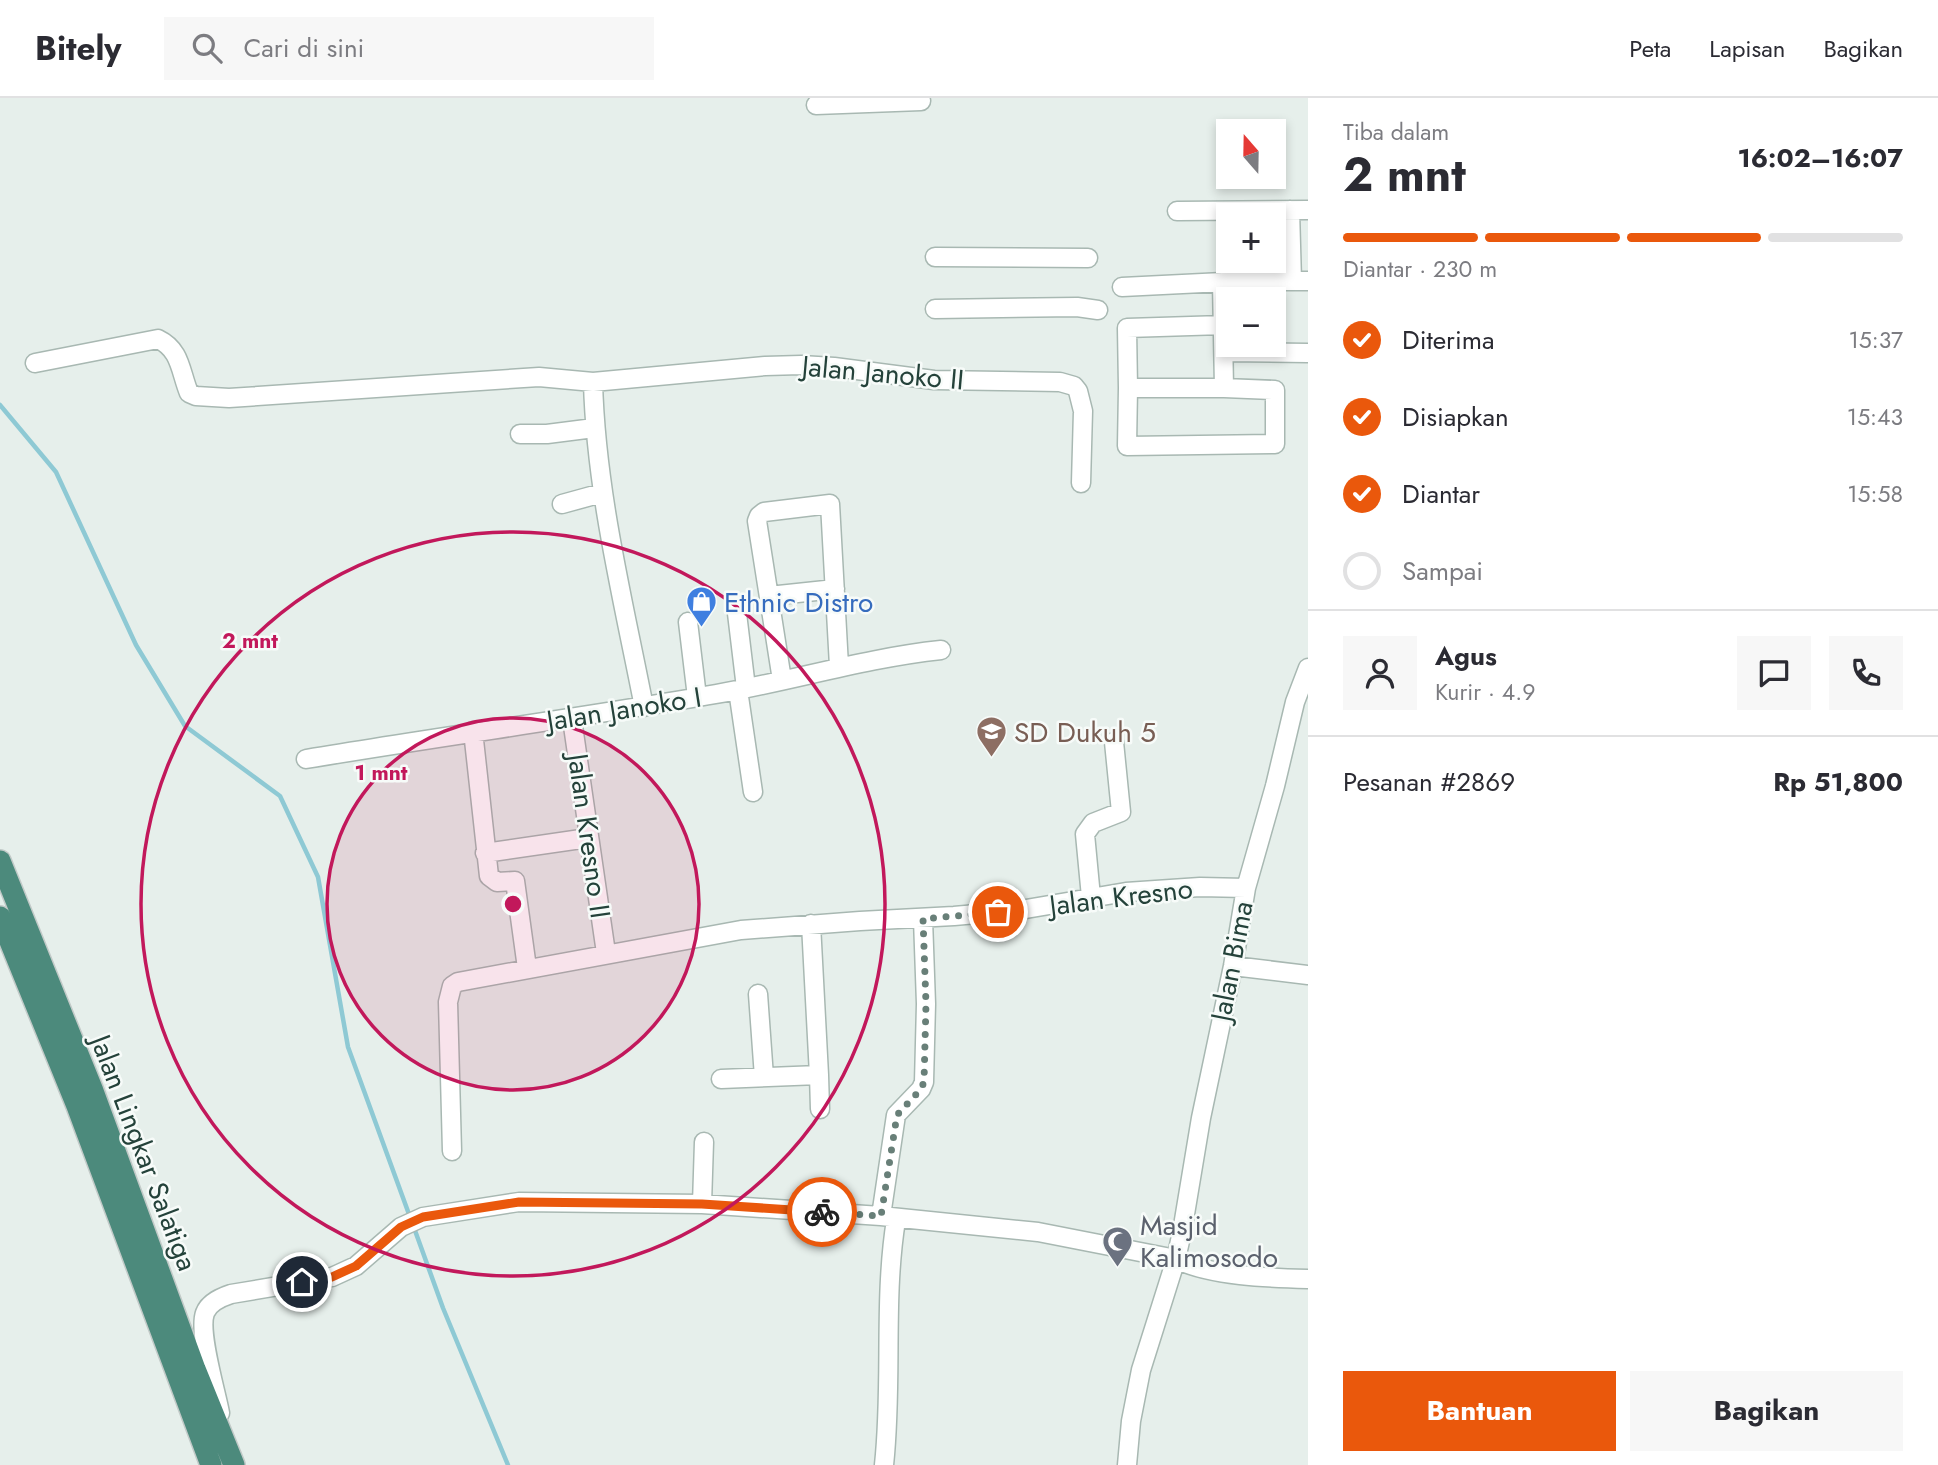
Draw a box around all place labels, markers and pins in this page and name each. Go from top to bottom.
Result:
place label: Ethnic Distro [724,582,873,623]
shop icon: Ethnic Distro [684,585,718,629]
place label: SD Dukuh 5 [1014,712,1156,753]
school or university icon: SD Dukuh 5 [974,715,1008,759]
pin [968,882,1028,942]
centre of rings [501,892,525,916]
place label: Masjid Kalimosodo [1140,1205,1278,1278]
mosque icon: Masjid Kalimosodo [1100,1224,1134,1268]
pin [272,1252,332,1312]

